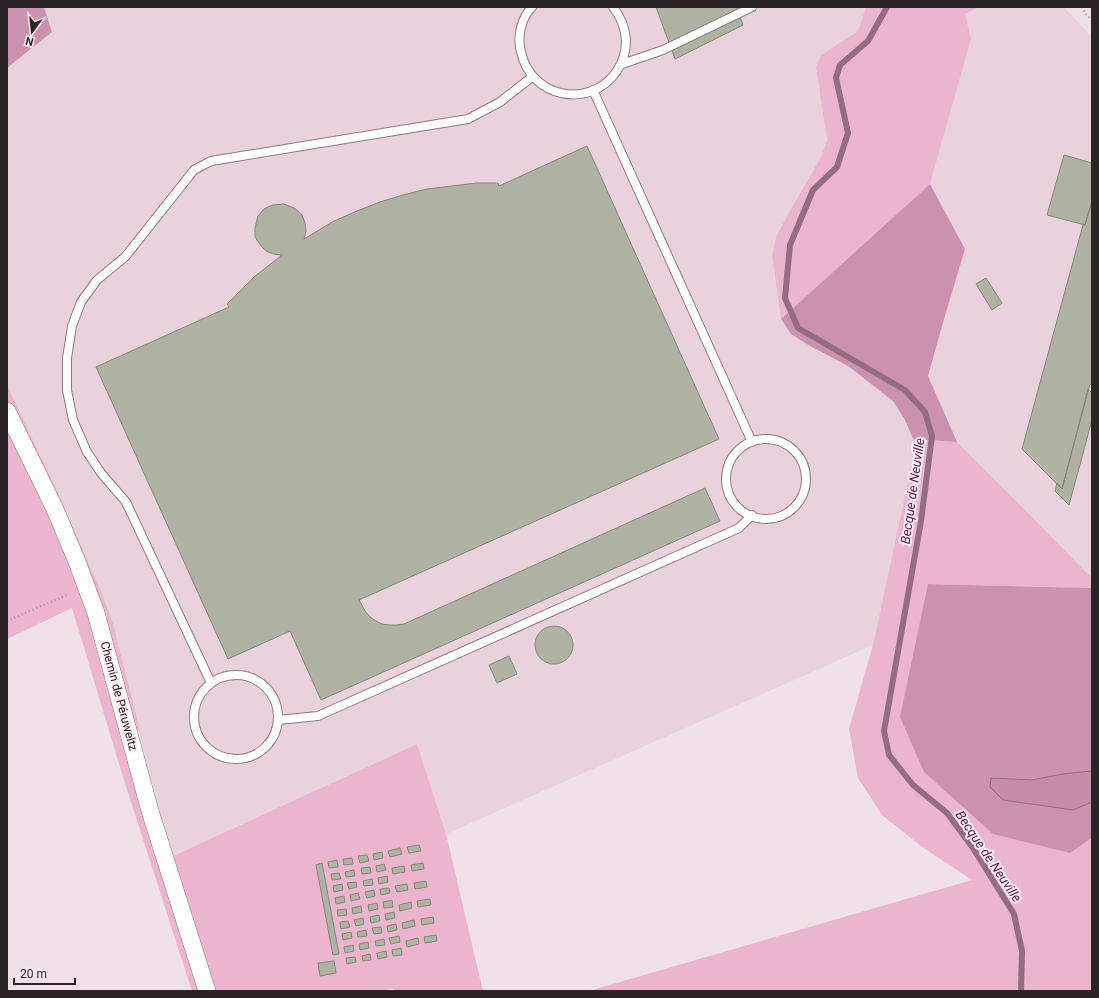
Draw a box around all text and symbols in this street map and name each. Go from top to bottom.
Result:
north arrow [12,12,52,52]
text: N [24,34,35,48]
water label: Becque de Neuville [898,437,927,545]
street label: Chemin de Péruweltz [98,640,140,752]
water label: Becque de Neuville [953,808,1025,905]
scale bar [14,960,75,986]
text: 20 m [20,967,47,981]

